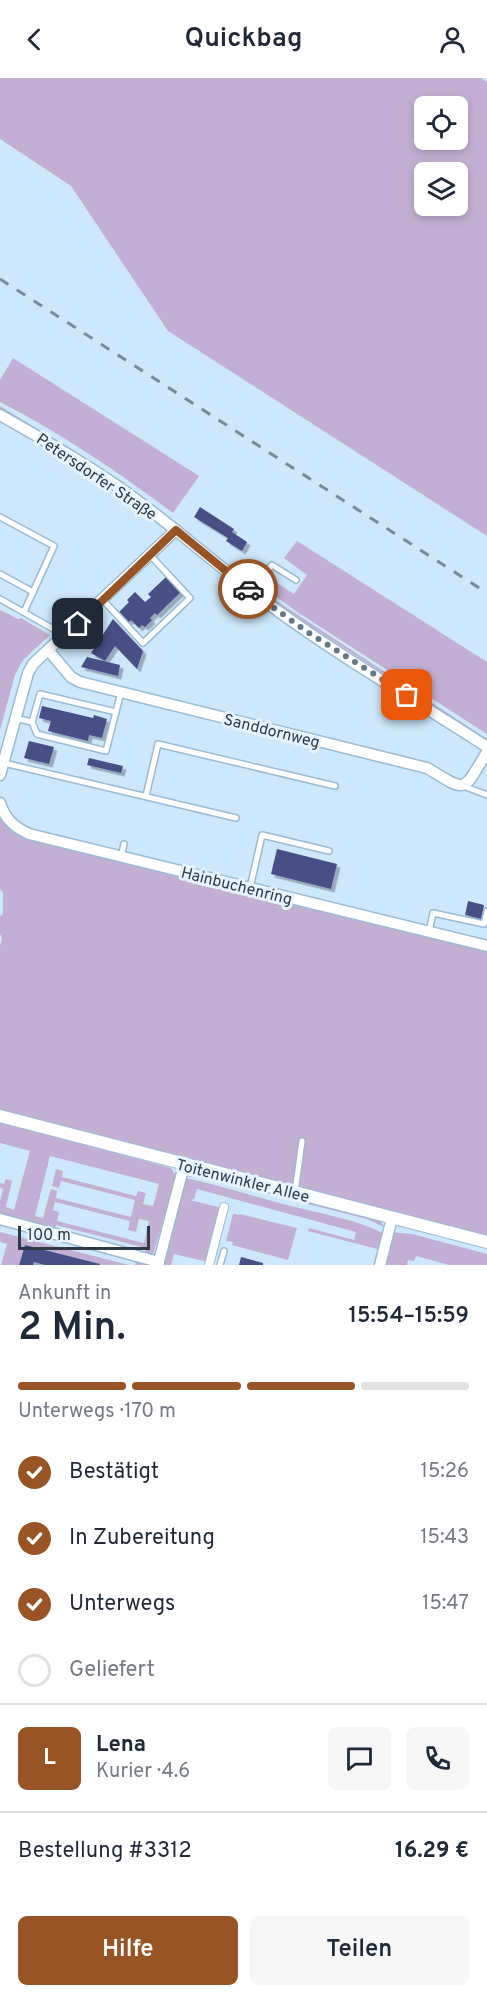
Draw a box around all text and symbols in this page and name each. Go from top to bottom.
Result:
text: Quickbag [185,22,302,56]
icon: back [18,23,51,56]
icon: person [436,23,469,56]
map controls [414,96,468,216]
button: locate [414,96,468,150]
button: layers [414,162,468,216]
street label: Petersdorfer Straße [32,430,160,525]
courier [218,559,278,619]
icon: car [232,573,265,606]
pin [52,598,103,649]
icon: home [61,607,94,640]
pin [381,669,432,720]
icon: bag [390,678,423,711]
street label: Sanddornweg [221,710,322,754]
street label: Hainbuchenring [179,863,294,910]
street label: Toitenwinkler Allee [174,1156,311,1208]
scale bar [18,1223,150,1250]
text: 100 m [27,1226,71,1246]
text: Ankunft in [18,1281,111,1307]
text: 15:54–15:59 [349,1303,469,1330]
text: 2 Min. [18,1305,126,1354]
text: Unterwegs · 170 m [18,1399,176,1425]
icon: check [18,1456,51,1489]
text: Bestätigt [69,1459,159,1486]
text: 15:26 [420,1459,469,1485]
icon: check [18,1522,51,1555]
text: In Zubereitung [69,1525,215,1552]
text: 15:43 [420,1525,469,1551]
icon: check [18,1588,51,1621]
text: Unterwegs [69,1591,175,1618]
text: 15:47 [422,1591,469,1617]
text: Geliefert [69,1657,155,1684]
button: chat [328,1727,391,1790]
button: phone [406,1727,469,1790]
text: Lena [96,1732,146,1759]
text: L [43,1745,56,1772]
text: Kurier · 4.6 [96,1759,190,1785]
text: Bestellung #3312 [18,1838,192,1865]
text: 16.29 € [395,1838,469,1865]
button: Hilfe [18,1916,238,1985]
button: Teilen [250,1916,469,1985]

